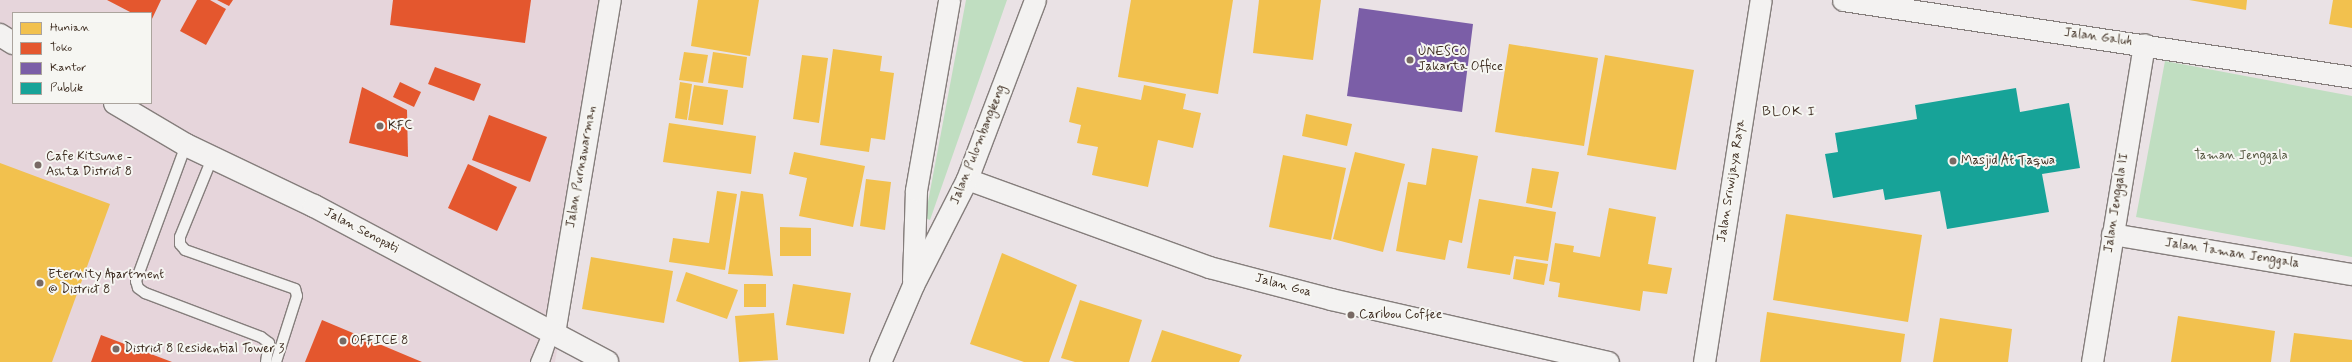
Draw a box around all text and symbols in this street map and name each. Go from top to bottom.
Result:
legend [12,12,152,104]
text: Hunian [50,20,90,36]
street label: Jalan Galuh [2064,26,2132,50]
text: Toko [50,40,72,56]
place label: UNESCO Jakarta Office [1418,45,1503,76]
marker: UNESCO Jakarta Office [1405,55,1415,65]
text: Kantor [50,60,86,76]
text: Publik [50,80,83,96]
street label: Jalan Pulombangkeng [948,83,1010,207]
district label: BLOK I [1764,103,1814,119]
street label: Jalan Purnawarman [564,106,600,228]
place label: KFC [388,118,413,134]
street label: Jalan Sriwijaya Raya [1715,119,1749,243]
marker: KFC [375,121,385,131]
park label: Taman Jenggala [2193,148,2289,164]
place label: Cafe Kitsune - Ashta District 8 [46,150,132,181]
street label: Jalan Jenggala II [2101,150,2133,256]
place label: Masjid At Taqwa [1961,153,2057,169]
marker: Masjid At Taqwa [1948,156,1958,166]
marker: Cafe Kitsune - Ashta District 8 [33,160,43,170]
street label: Jalan Senopati [320,205,402,257]
street label: Jalan Taman Jenggala [2165,236,2299,272]
place label: Eternity Apartment @ District 8 [48,268,164,299]
street label: Jalan Goa [1253,271,1313,301]
marker: Eternity Apartment @ District 8 [35,278,45,288]
place label: Caribou Coffee [1359,307,1442,323]
marker: Caribou Coffee [1346,310,1356,320]
place label: OFFICE 8 [351,333,408,349]
marker: OFFICE 8 [338,336,348,346]
place label: District 8 Residential Tower 3 [124,341,283,357]
marker: District 8 Residential Tower 3 [111,344,121,354]

